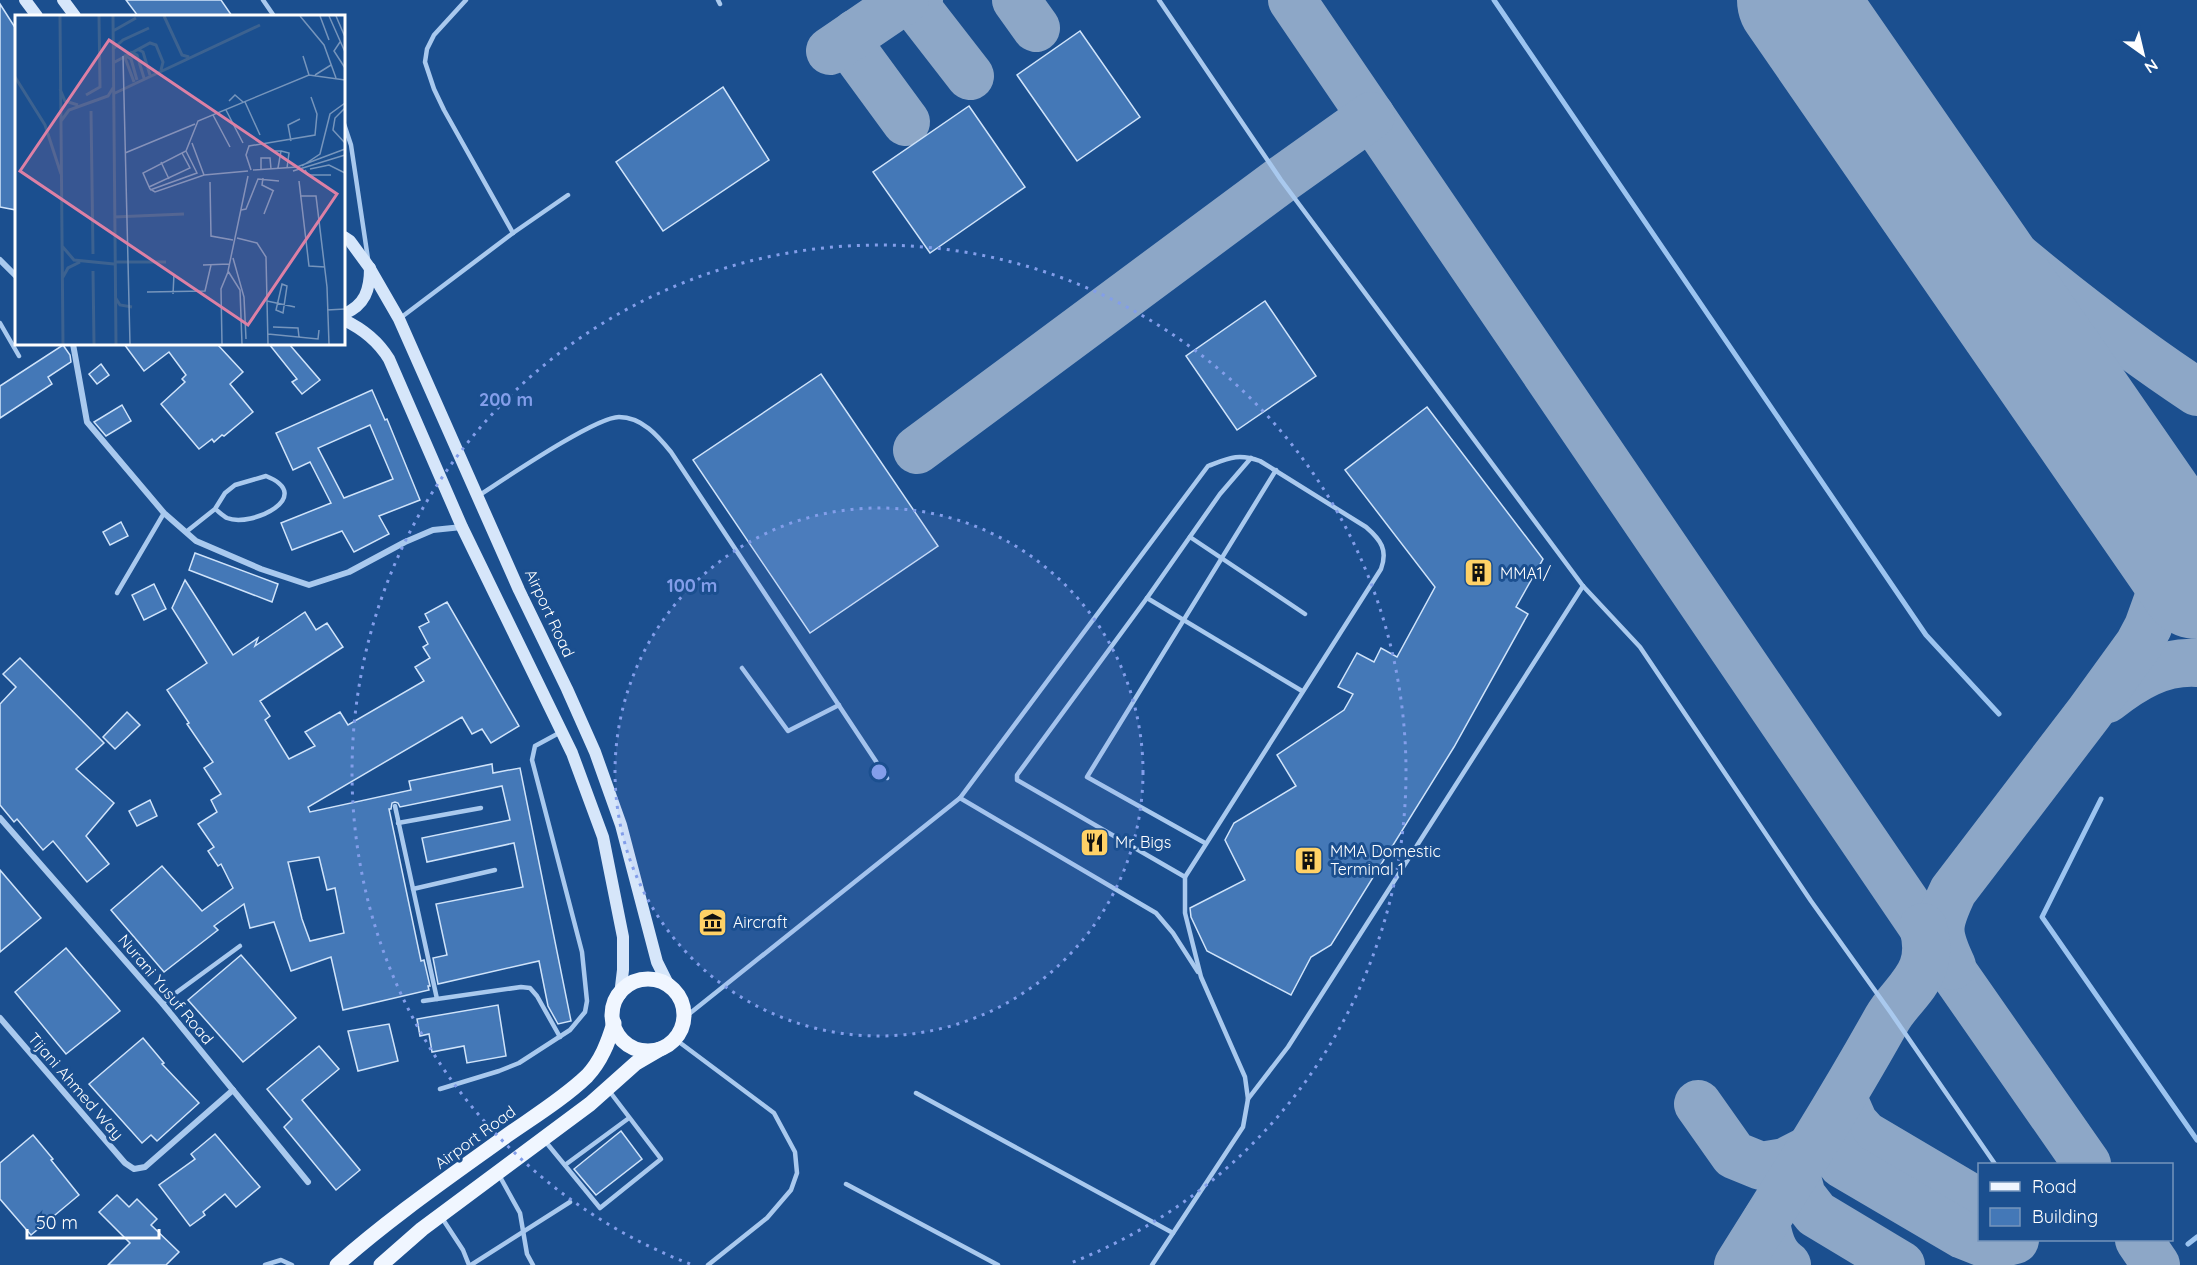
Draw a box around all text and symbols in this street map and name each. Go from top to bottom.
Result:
inset map [15,15,345,345]
north arrow [2113,24,2173,84]
text: N [2141,55,2162,78]
text: 200 m [479,388,533,411]
building icon: MMA1/ [1463,557,1495,589]
place label: MMA1/ [1500,563,1552,583]
street label: Airport Road [521,566,579,660]
text: 100 m [667,574,717,597]
centre of rings [869,762,889,782]
restaurant icon: Mr. Bigs [1078,826,1110,858]
place label: Mr. Bigs [1115,832,1171,852]
place label: MMA Domestic Terminal 1 [1330,841,1441,879]
building icon: MMA Domestic Terminal 1 [1293,844,1325,876]
museum icon: Aircraft [696,906,728,938]
place label: Aircraft [733,912,788,932]
street label: Nurani Yusuf Road [114,930,218,1048]
street label: Tijani Ahmed Way [24,1028,128,1144]
street label: Airport Road [431,1101,519,1173]
legend [1978,1163,2173,1241]
text: Road [2032,1175,2077,1198]
scale bar [27,1202,159,1240]
text: Building [2032,1205,2098,1228]
text: 50 m [36,1211,78,1234]

